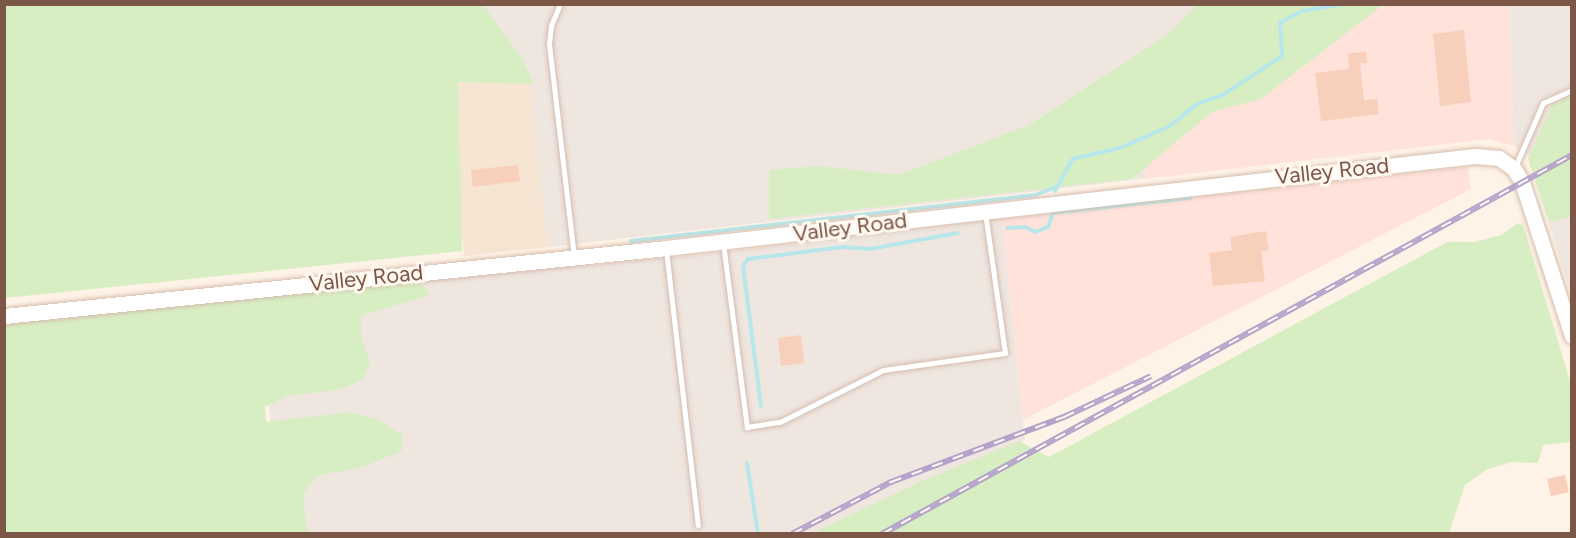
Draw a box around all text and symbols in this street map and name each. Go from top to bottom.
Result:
street label: Valley Road [1274,152,1390,190]
street label: Valley Road [792,207,908,247]
street label: Valley Road [308,259,424,297]

